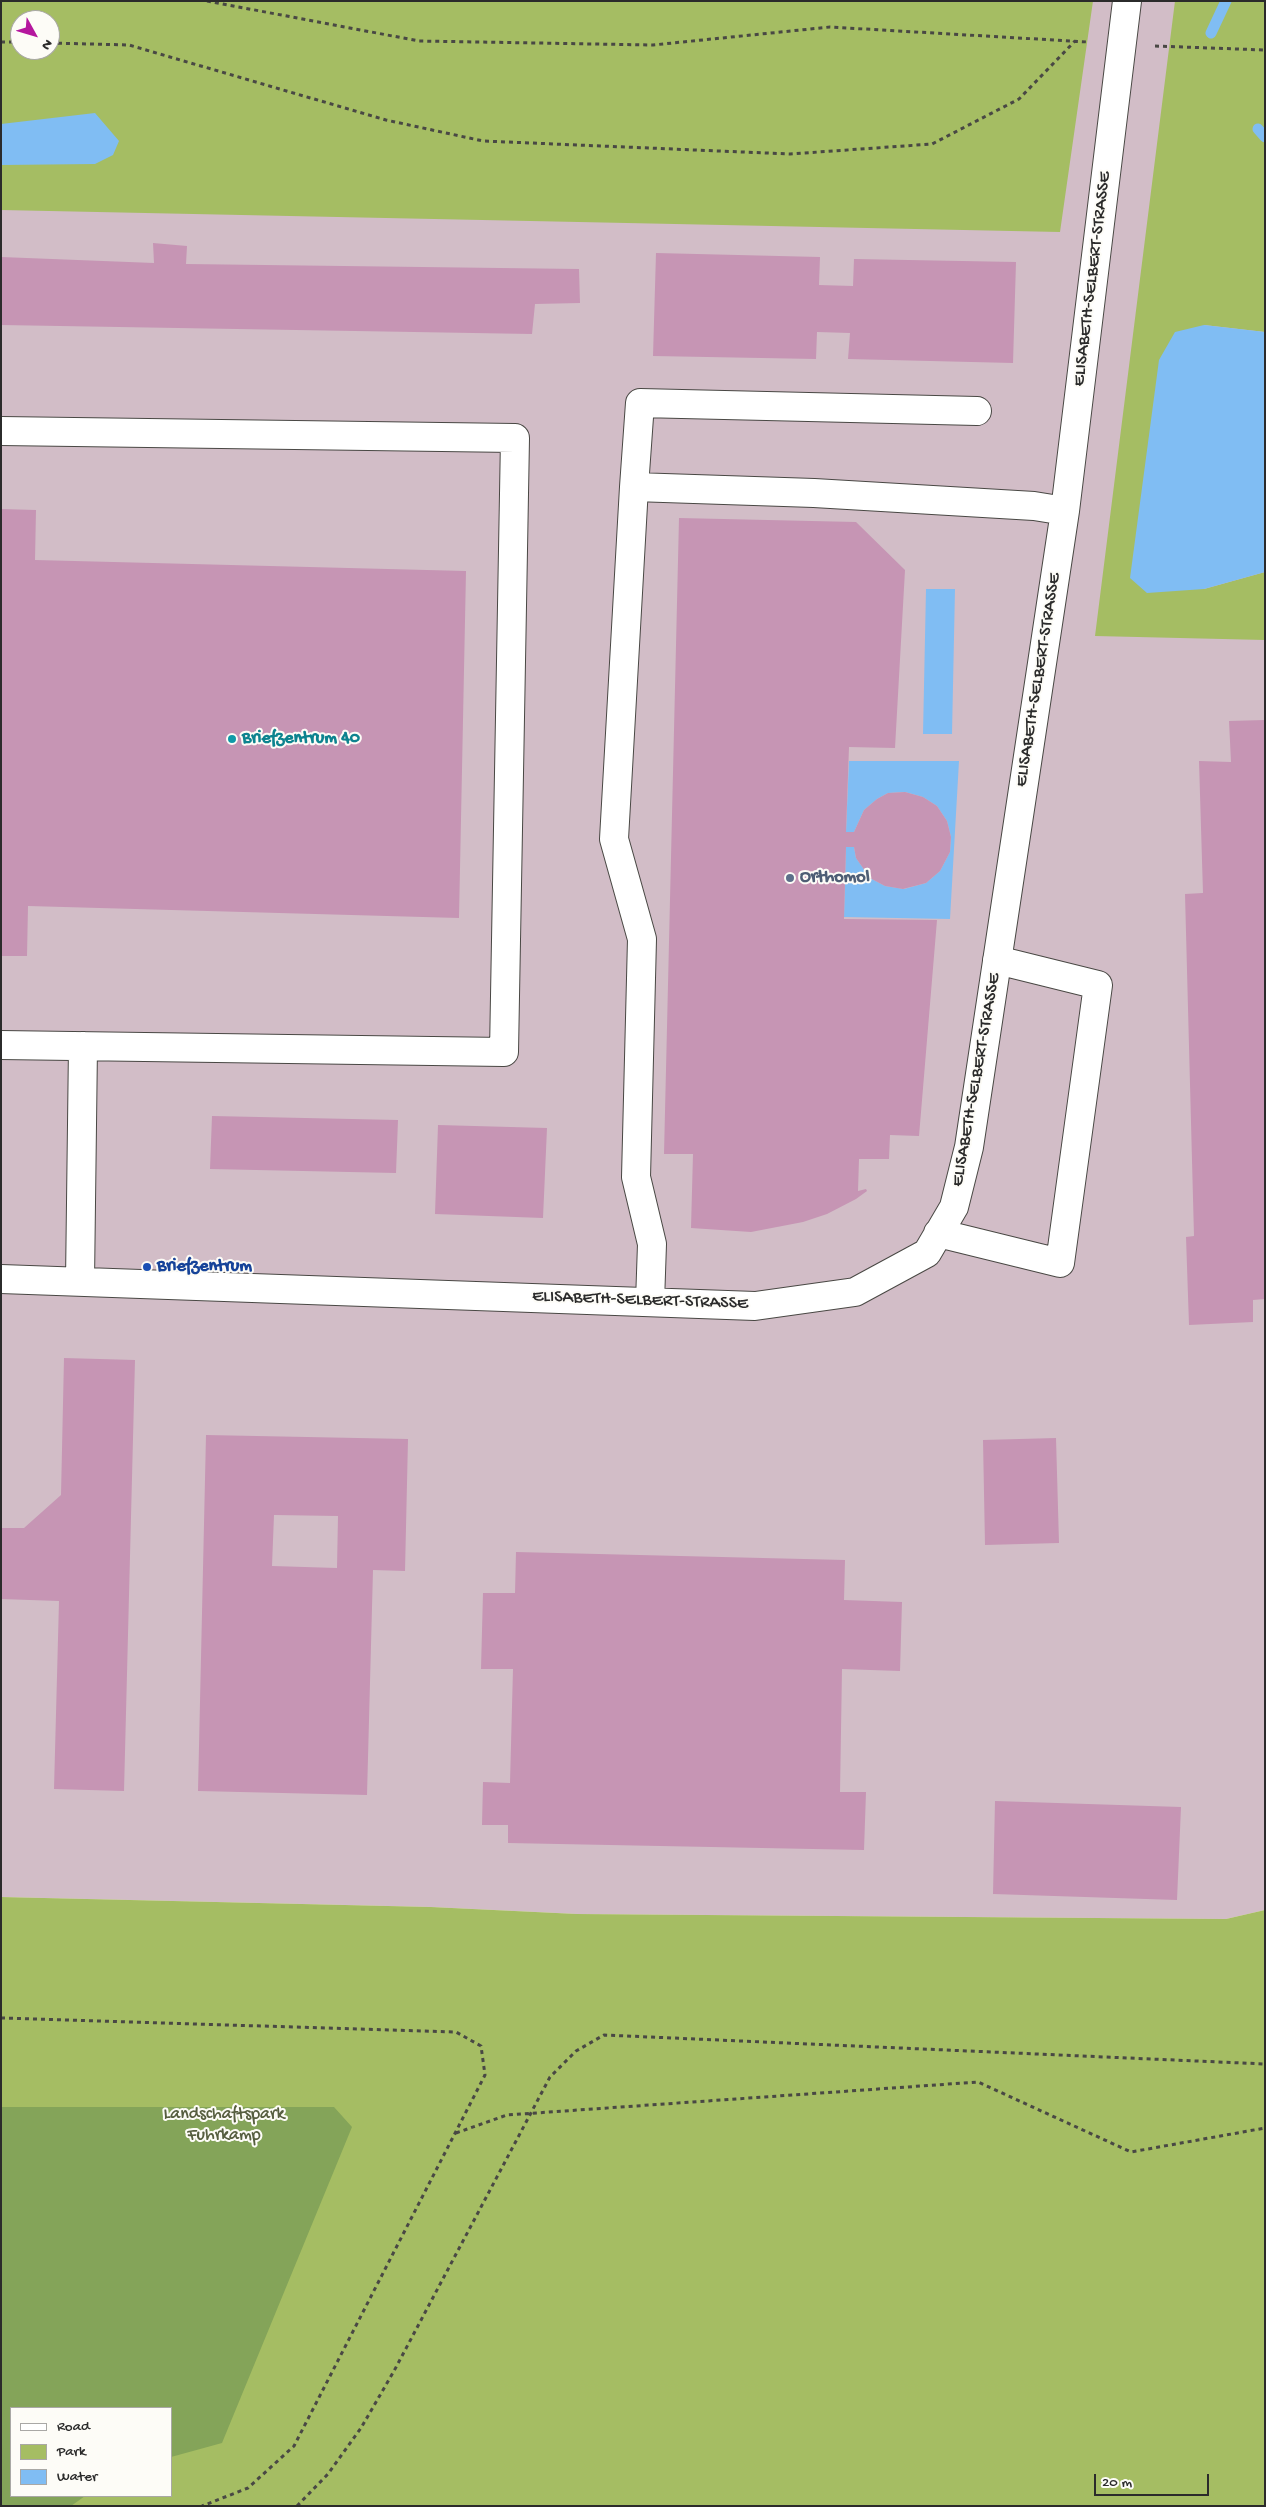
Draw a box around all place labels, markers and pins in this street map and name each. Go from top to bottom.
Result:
place label: Briefzentrum 40 [242,728,360,750]
marker: Briefzentrum 40 [226,733,238,745]
place label: Orthomol [800,867,870,889]
marker: Orthomol [784,872,796,884]
place label: Briefzentrum [157,1256,252,1278]
marker: Briefzentrum [141,1261,153,1273]

